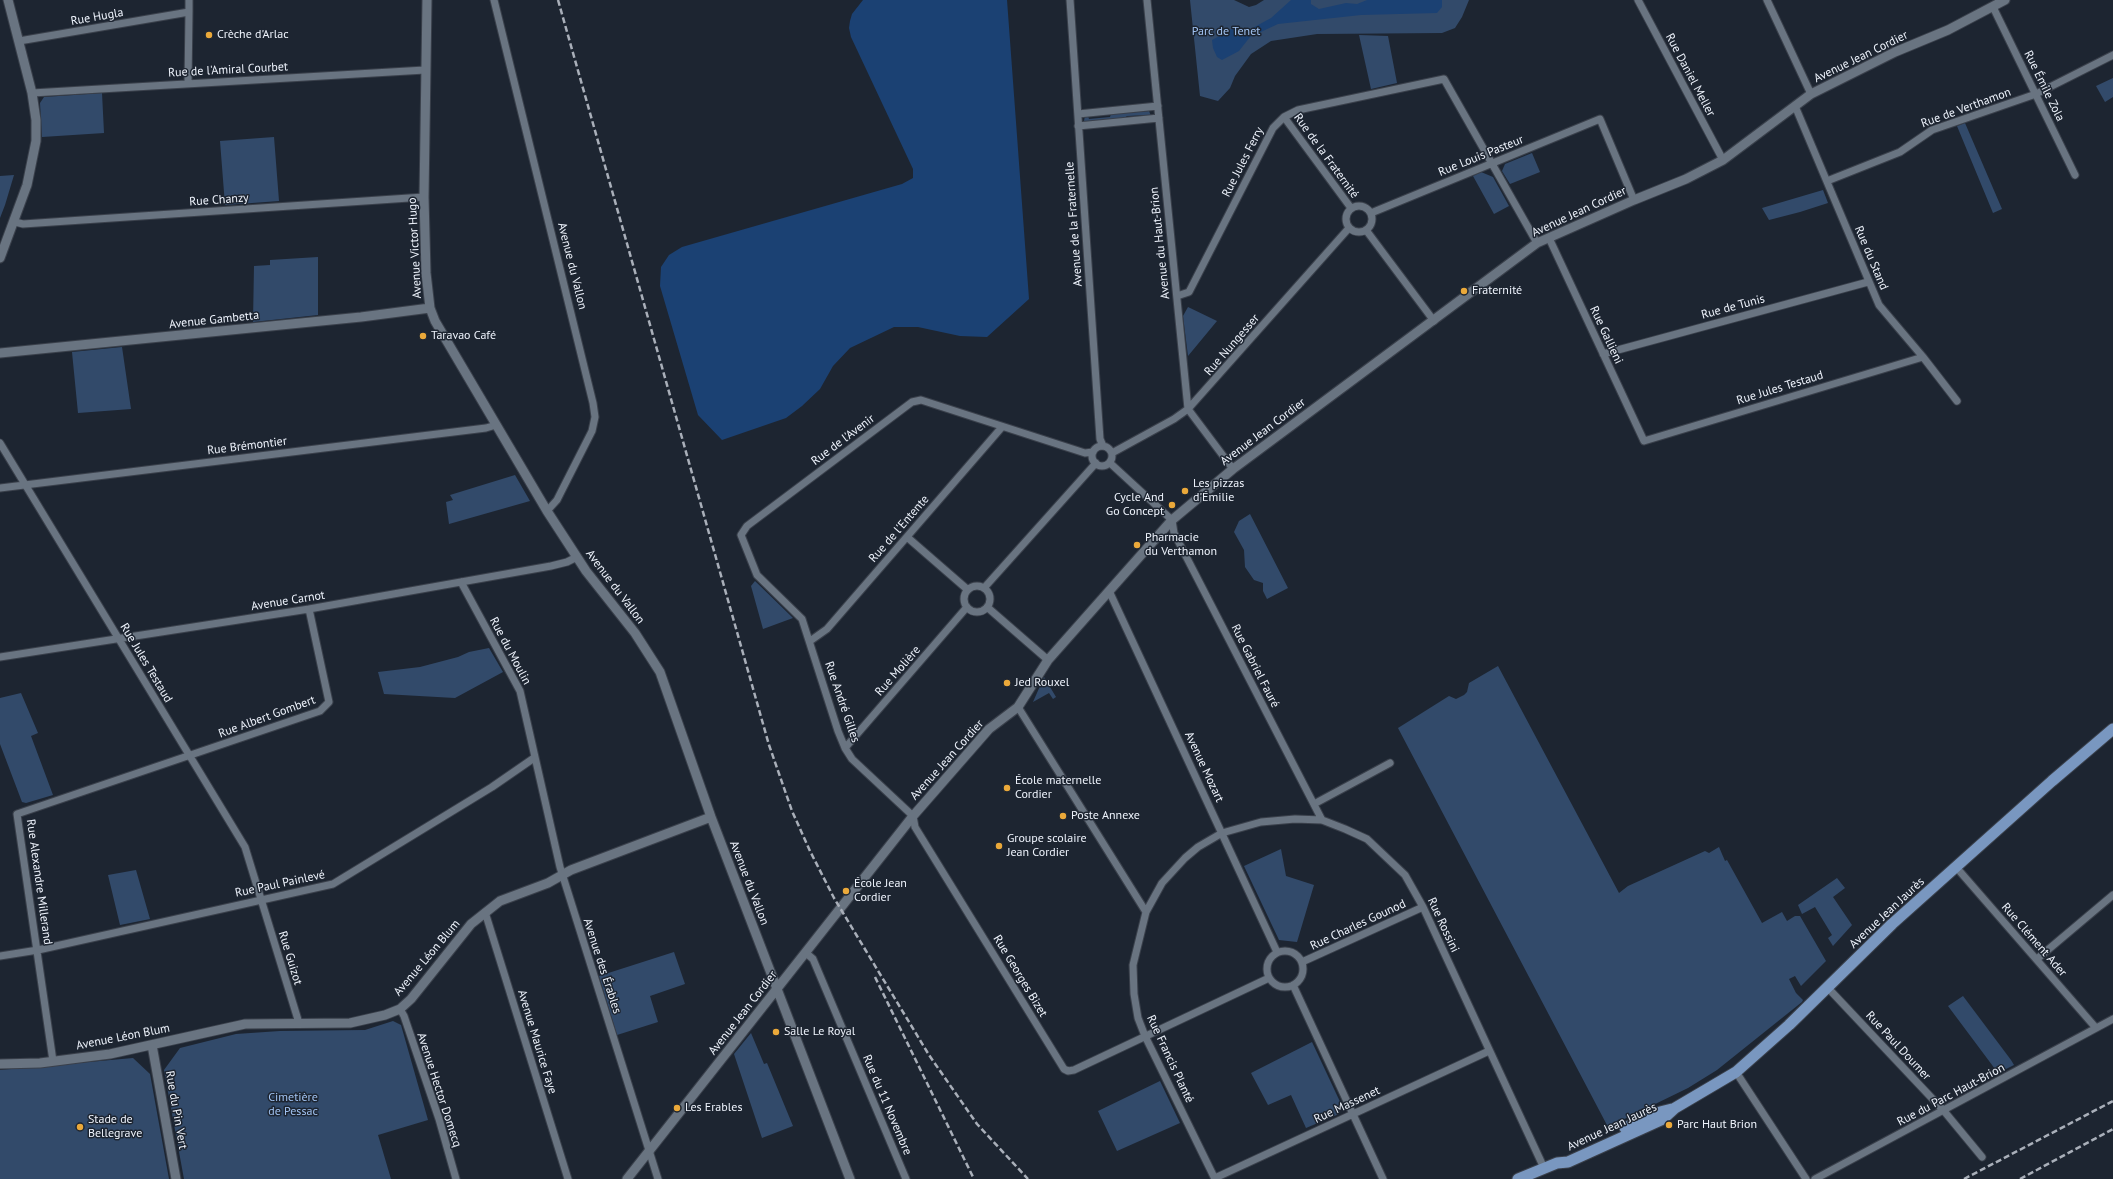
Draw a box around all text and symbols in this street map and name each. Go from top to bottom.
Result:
street label: Rue Hugla [70,5,124,29]
park label: Parc de Tenet [1192,25,1260,39]
place label: Crèche d'Arlac [217,28,289,42]
street label: Avenue Jean Cordier [1812,28,1910,86]
marker: Crèche d'Arlac [204,30,214,40]
street label: Rue Daniel Meller [1662,31,1718,119]
street label: Rue Émile Zola [2021,48,2067,124]
street label: Rue de l'Amiral Courbet [168,60,288,80]
street label: Rue de Verthamon [1919,85,2013,131]
street label: Rue de la Fraternité [1290,111,1362,201]
street label: Rue Jules Ferry [1219,125,1267,199]
street label: Rue Louis Pasteur [1436,132,1526,180]
street label: Avenue de la Fraternelle [1062,161,1086,287]
street label: Avenue Jean Cordier [1529,184,1629,240]
street label: Avenue du Haut-Brion [1147,186,1173,300]
street label: Rue Chanzy [189,191,249,209]
street label: Avenue Victor Hugo [405,197,425,299]
street label: Avenue du Vallon [554,221,590,311]
street label: Rue du Stand [1851,224,1891,292]
place label: Fraternité [1472,284,1522,298]
marker: Fraternité [1459,286,1469,296]
street label: Rue de Tunis [1700,292,1766,322]
street label: Rue Gallieni [1586,304,1626,366]
street label: Avenue Gambetta [168,308,260,332]
street label: Rue Nungesser [1201,311,1263,379]
place label: Taravao Café [431,329,496,343]
marker: Taravao Café [418,331,428,341]
street label: Rue Jules Testaud [1735,368,1825,408]
street label: Avenue Jean Cordier [1218,395,1308,469]
street label: Rue de l'Avenir [809,412,877,468]
street label: Rue Brémontier [206,434,288,458]
place label: Les pizzas d'Émilie [1193,477,1244,505]
marker: Les pizzas d'Émilie [1180,486,1190,496]
place label: Cycle And Go Concept [1106,491,1164,519]
street label: Rue de l'Entente [866,492,932,566]
marker: Cycle And Go Concept [1167,500,1177,510]
place label: Pharmacie du Verthamon [1145,531,1217,559]
marker: Pharmacie du Verthamon [1132,540,1142,550]
street label: Avenue du Vallon [582,547,648,627]
street label: Avenue Carnot [250,588,326,614]
street label: Rue du Moulin [486,615,534,687]
street label: Rue Jules Testaud [117,621,175,705]
street label: Rue Gabriel Fauré [1228,622,1282,710]
street label: Rue Molière [872,643,924,699]
street label: Rue André Gilles [821,660,863,744]
place label: Jed Rouxel [1015,676,1069,690]
marker: Jed Rouxel [1002,678,1012,688]
street label: Rue Albert Gombert [217,693,317,741]
street label: Avenue Jean Cordier [907,717,987,803]
street label: Avenue Mozart [1181,729,1227,805]
place label: École maternelle Cordier [1015,774,1101,802]
marker: École maternelle Cordier [1002,783,1012,793]
place label: Poste Annexe [1071,809,1140,823]
marker: Poste Annexe [1058,811,1068,821]
street label: Rue Alexandre Millerand [23,818,55,946]
place label: Groupe scolaire Jean Cordier [1007,832,1087,860]
street label: Avenue du Vallon [726,839,772,927]
marker: Groupe scolaire Jean Cordier [994,841,1004,851]
street label: Rue Paul Painlevé [234,867,326,901]
street label: Avenue Jean Jaurès [1847,875,1927,951]
place label: École Jean Cordier [854,877,907,905]
marker: École Jean Cordier [841,886,851,896]
street label: Rue Rossini [1424,895,1462,955]
street label: Rue Charles Gounod [1308,897,1408,953]
street label: Rue Clément Ader [1998,900,2070,980]
street label: Avenue Léon Blum [391,917,463,999]
street label: Avenue des Érables [580,917,624,1015]
street label: Rue Guizot [275,929,305,987]
street label: Rue Georges Bizet [990,932,1050,1020]
street label: Avenue Jean Cordier [706,968,780,1058]
street label: Avenue Maurice Faye [514,988,560,1096]
street label: Rue Paul Doumer [1862,1009,1934,1083]
street label: Rue Francis Planté [1143,1013,1197,1105]
street label: Avenue Léon Blum [75,1021,171,1053]
place label: Salle Le Royal [784,1025,855,1039]
marker: Salle Le Royal [771,1027,781,1037]
street label: Avenue Hector Domecq [414,1031,464,1149]
street label: Rue du 11 Novembre [859,1053,915,1157]
street label: Rue du Parc Haut-Brion [1895,1061,2007,1129]
street label: Rue du Pin Vert [162,1070,190,1150]
street label: Rue Massenet [1312,1083,1382,1127]
park label: Cimetière de Pessac [268,1091,318,1119]
street label: Avenue Jean Jaurès [1565,1100,1659,1154]
place label: Les Erables [685,1101,742,1115]
marker: Les Erables [672,1103,682,1113]
place label: Stade de Bellegrave [88,1113,142,1141]
place label: Parc Haut Brion [1677,1118,1757,1132]
marker: Parc Haut Brion [1664,1120,1674,1130]
marker: Stade de Bellegrave [75,1122,85,1132]

